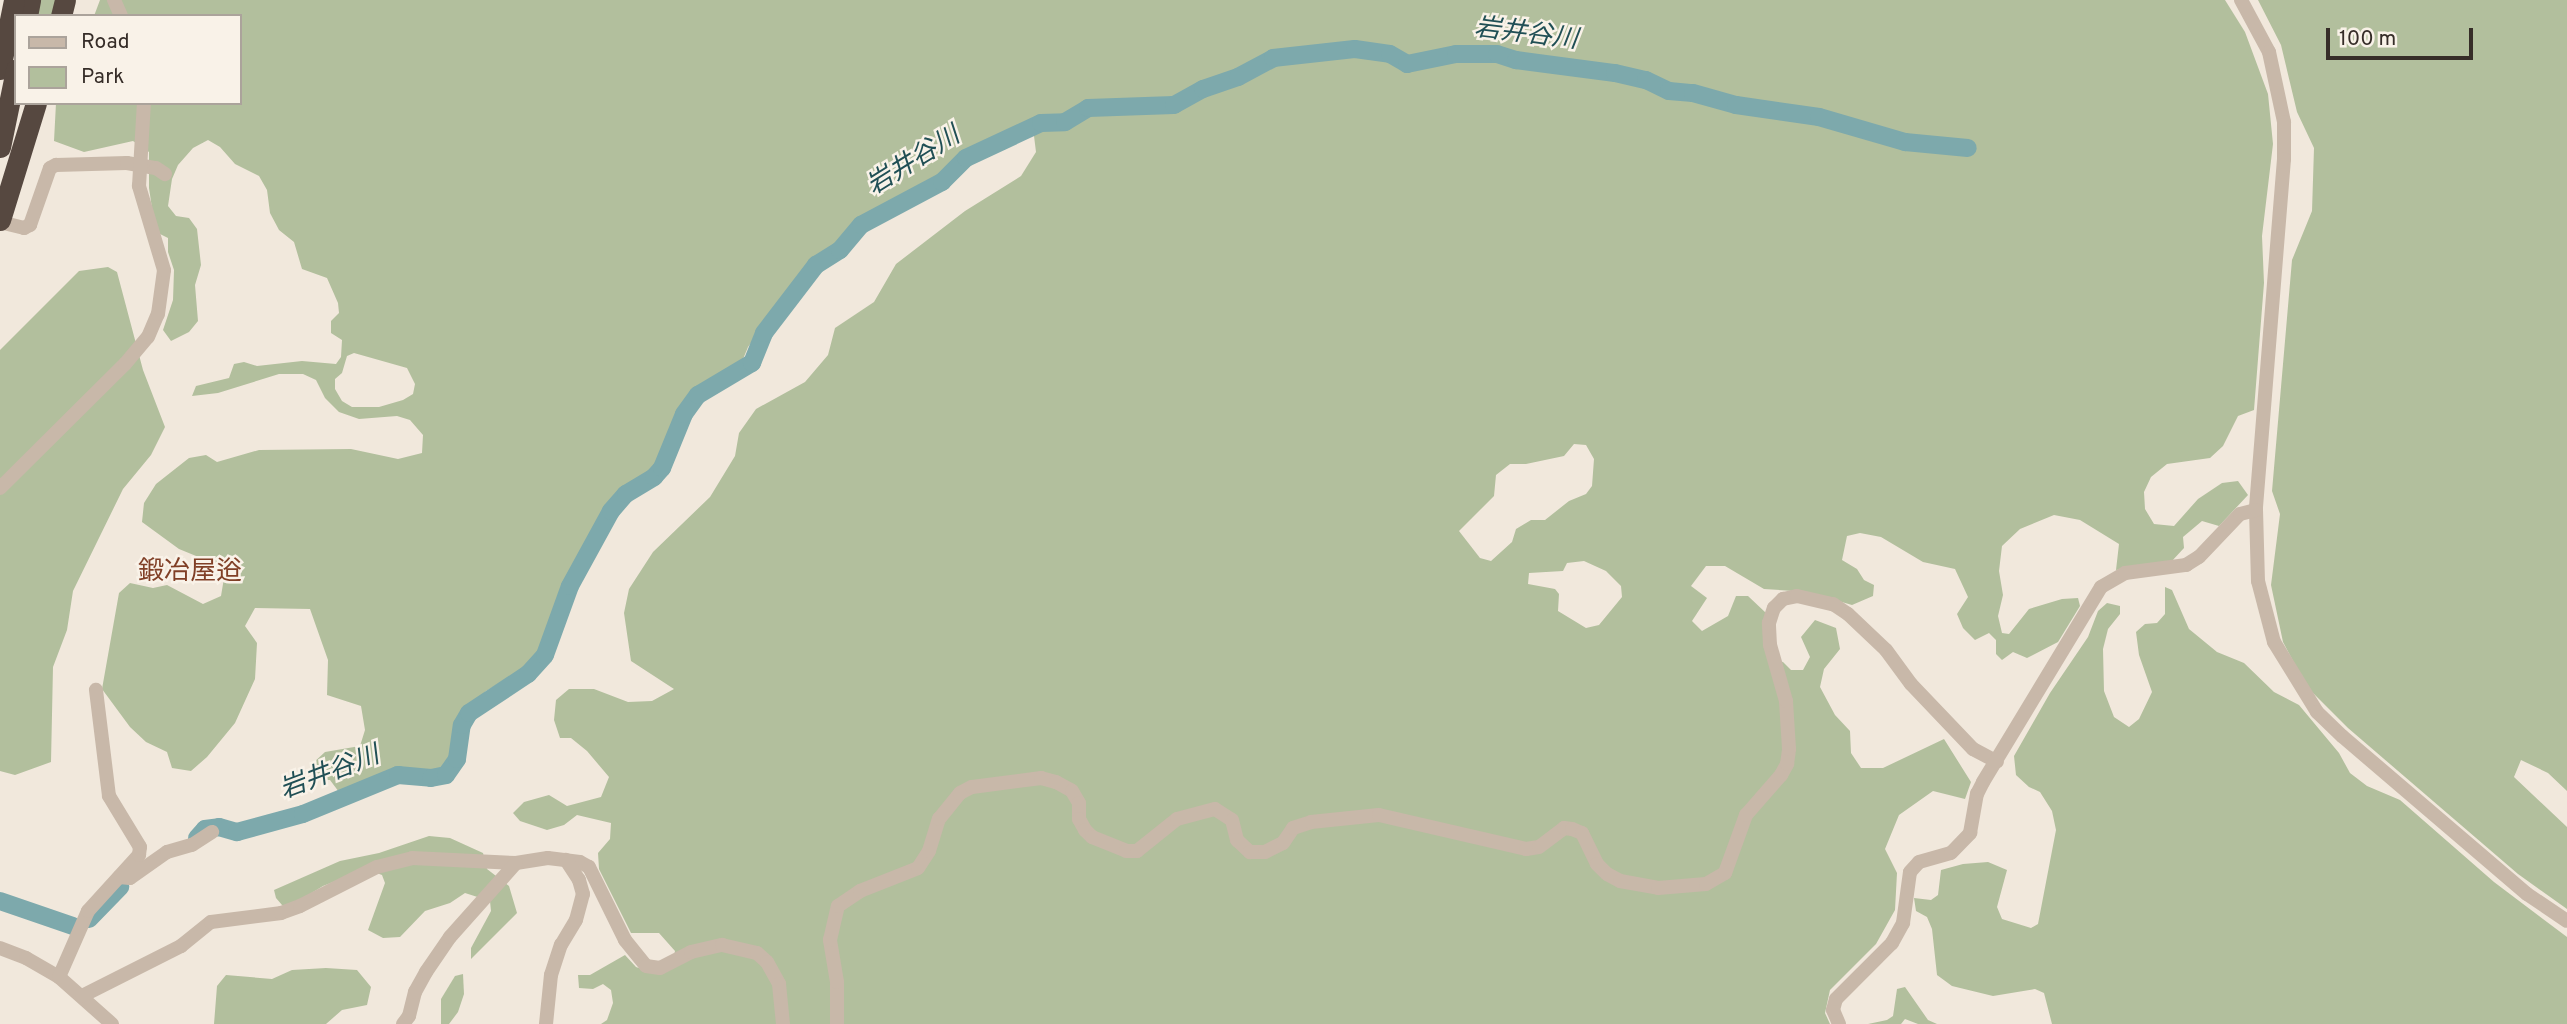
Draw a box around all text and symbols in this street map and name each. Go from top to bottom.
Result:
water label: 岩井谷川 [1472,13,1580,57]
legend [14,14,242,105]
scale bar [2329,14,2476,58]
text: 100 m [2339,26,2396,53]
text: Road [81,29,130,56]
text: Park [81,64,124,91]
water label: 岩井谷川 [862,121,966,203]
district label: 鍛冶屋逧 [138,557,242,589]
water label: 岩井谷川 [276,741,384,807]

